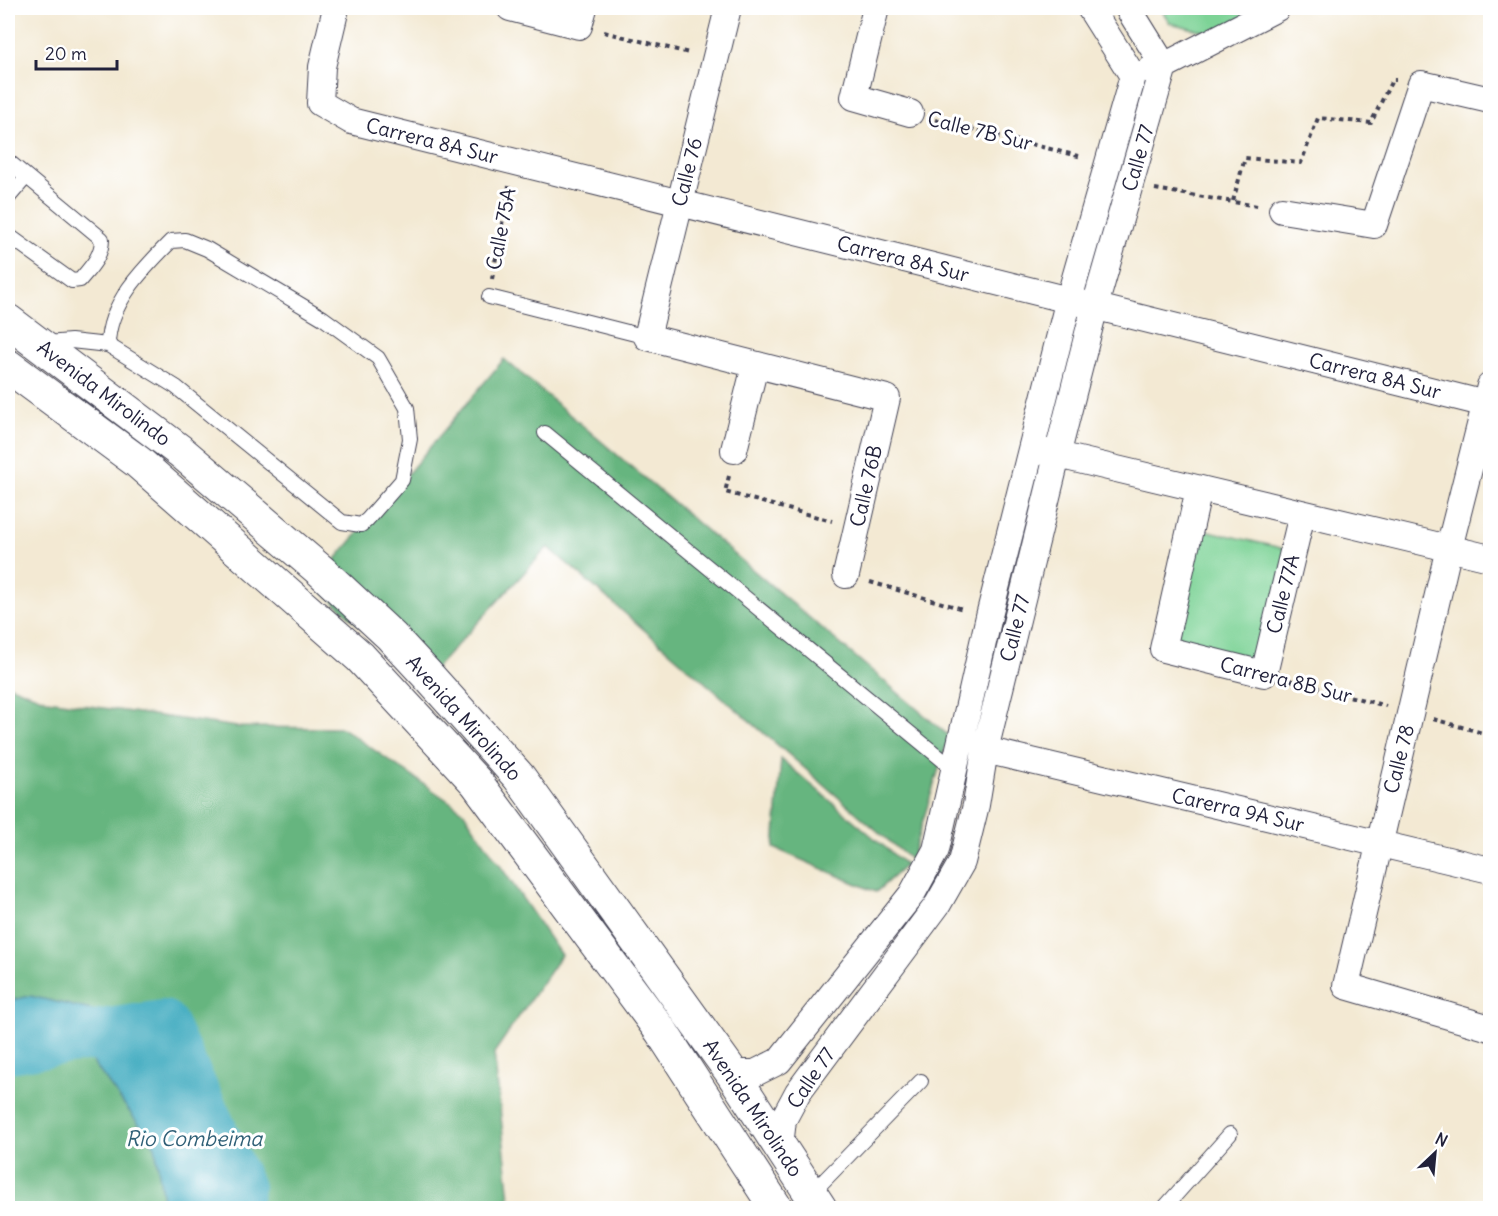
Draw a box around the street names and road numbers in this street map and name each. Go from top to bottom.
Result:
street label: Calle 7B Sur [925,105,1035,156]
street label: Carrera 8A Sur [364,112,501,169]
street label: Calle 77 [1116,121,1159,194]
street label: Calle 76 [666,135,707,209]
street label: Calle 75A [480,186,521,272]
street label: Carrera 8A Sur [835,230,972,287]
street label: Avenida Mirolindo [33,334,176,451]
street label: Carrera 8A Sur [1307,347,1444,404]
street label: Calle 76B [844,443,887,529]
street label: Calle 77A [1261,551,1304,636]
street label: Calle 77 [994,591,1035,664]
street label: Avenida Mirolindo [401,650,527,786]
street label: Carrera 8B Sur [1217,651,1355,708]
street label: Calle 78 [1378,722,1419,796]
street label: Carerra 9A Sur [1169,782,1307,837]
street label: Avenida Mirolindo [698,1034,809,1181]
street label: Calle 77 [781,1042,840,1113]

